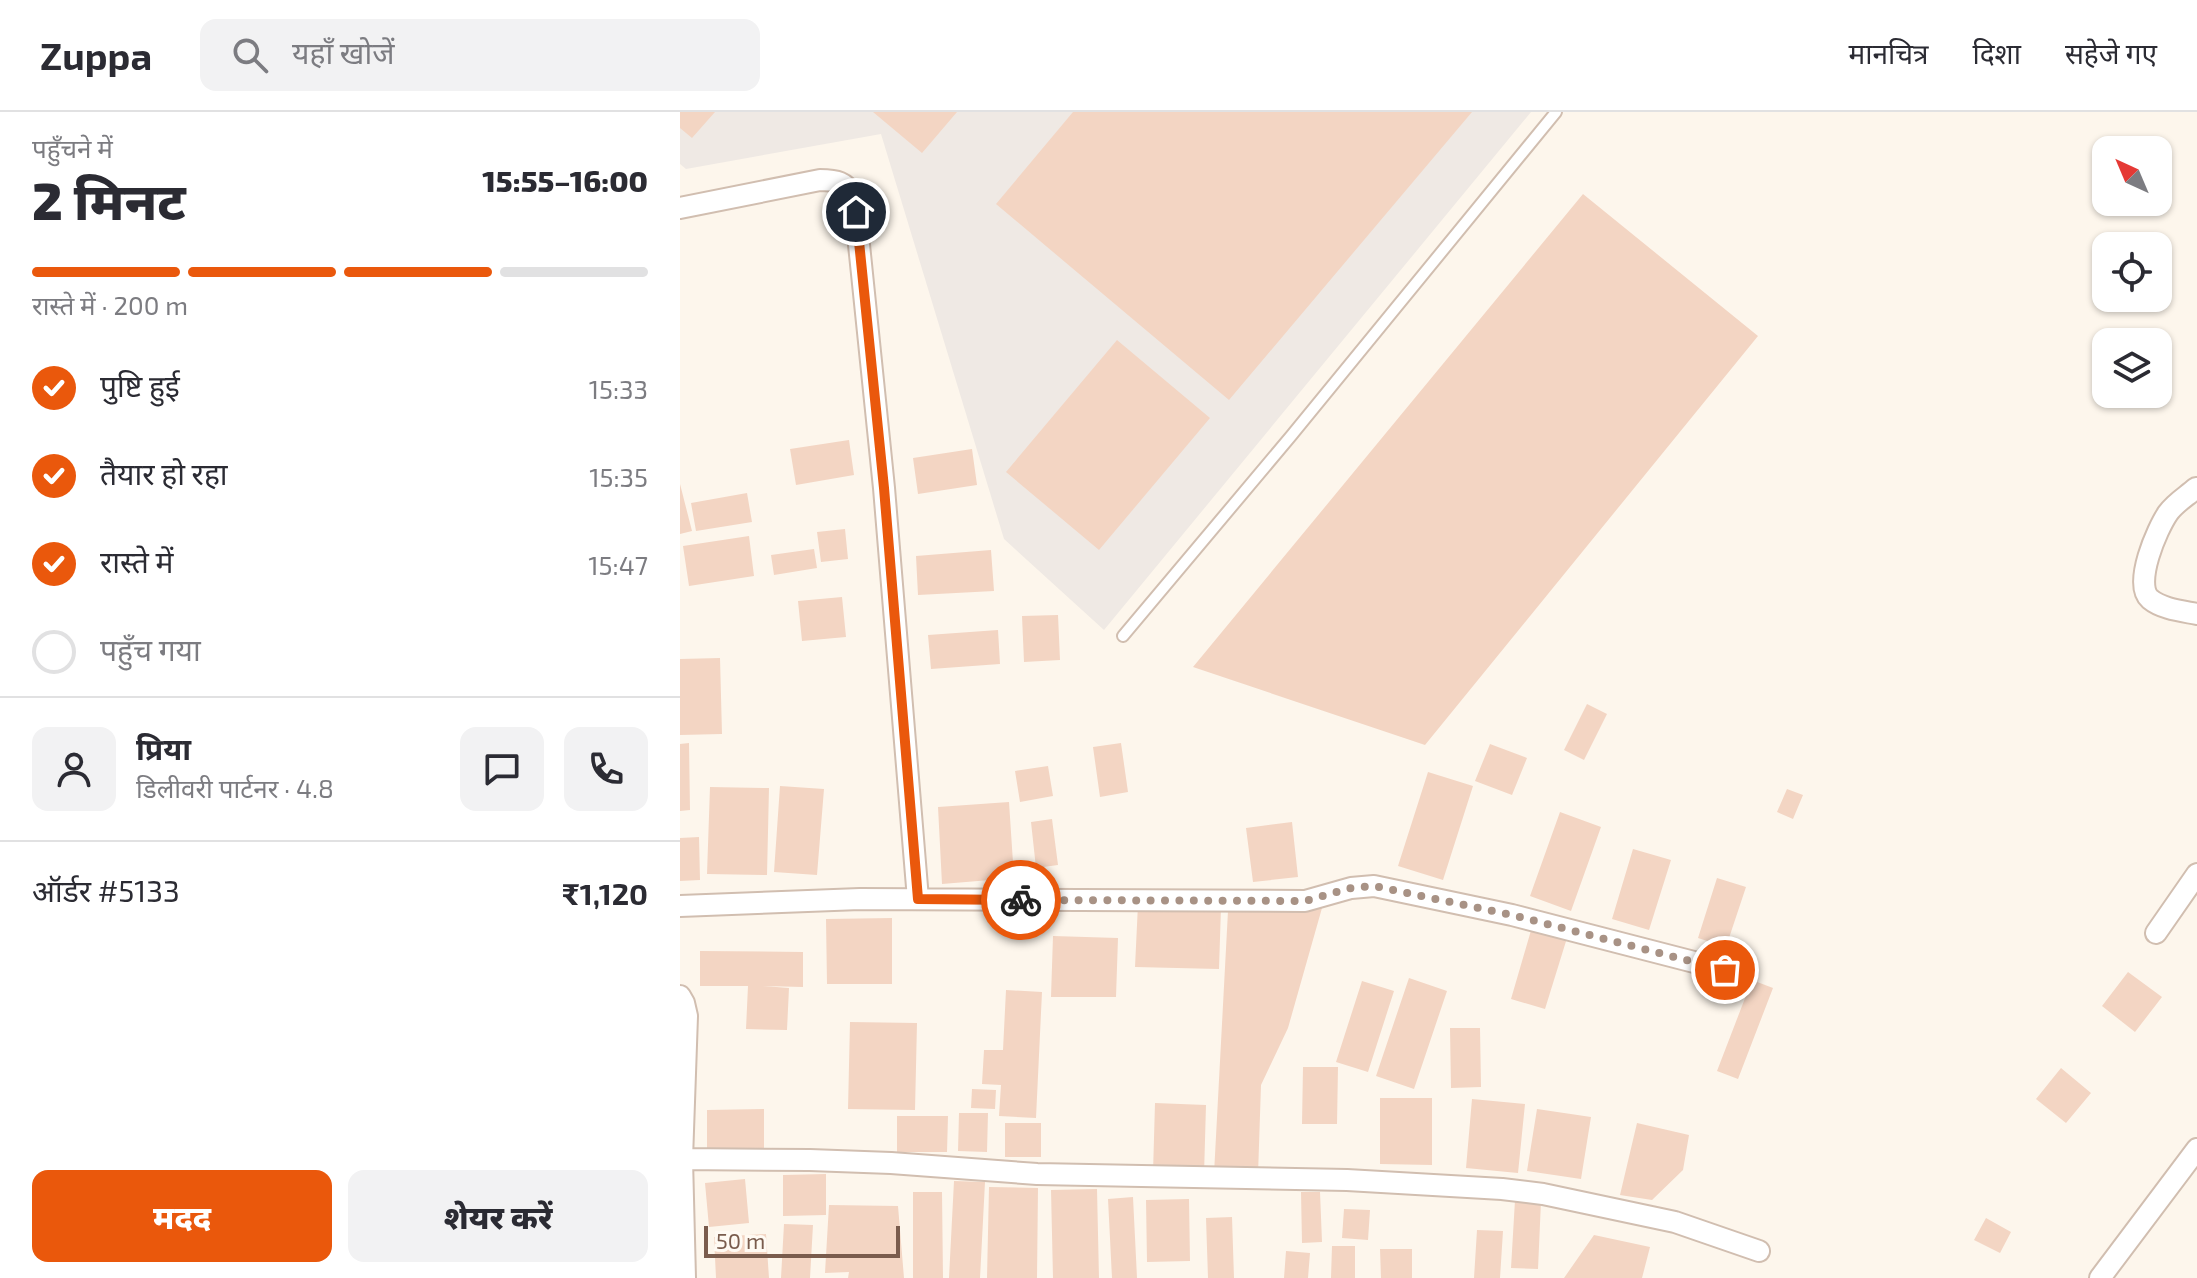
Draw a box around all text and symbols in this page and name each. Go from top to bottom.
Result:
search box [200,19,760,91]
text: Zuppa [40,32,152,78]
icon: search [228,33,272,77]
text: यहाँ खोजें [292,34,394,70]
text: मानचित्र [1848,36,1929,70]
text: दिशा [1973,36,2021,70]
text: सहेजे गए [2065,36,2157,70]
text: पहुँचने में [32,132,113,163]
north arrow [2092,136,2172,216]
map controls [2092,136,2172,408]
text: 15:55–16:00 [482,162,648,198]
text: 2 मिनट [32,168,186,230]
pin [822,178,890,246]
icon: home [834,190,878,234]
button: locate [2092,232,2172,312]
text: रास्ते में · 200 m [32,289,188,320]
button: layers [2092,328,2172,408]
icon: check [32,366,76,410]
text: पुष्टि हुई [100,367,180,403]
text: 15:33 [589,373,648,404]
icon: check [32,454,76,498]
text: तैयार हो रहा [100,455,228,491]
text: 15:35 [589,461,648,492]
icon: check [32,542,76,586]
text: रास्ते में [100,543,173,579]
text: 15:47 [588,549,648,580]
text: पहुँच गया [100,631,201,667]
button: person [32,727,116,811]
button: chat [460,727,544,811]
button: phone [564,727,648,811]
text: प्रिया [136,730,191,766]
text: डिलीवरी पार्टनर · 4.8 [136,772,334,803]
courier [981,860,1061,940]
text: ऑर्डर #5133 [32,872,180,908]
text: ₹1,120 [562,875,648,911]
icon: bike [999,878,1043,922]
pin [1691,936,1759,1004]
icon: bag [1703,948,1747,992]
button: मदद [32,1170,332,1262]
button: शेयर करें [348,1170,648,1262]
scale bar [704,1222,900,1258]
text: 50 m [716,1227,765,1253]

